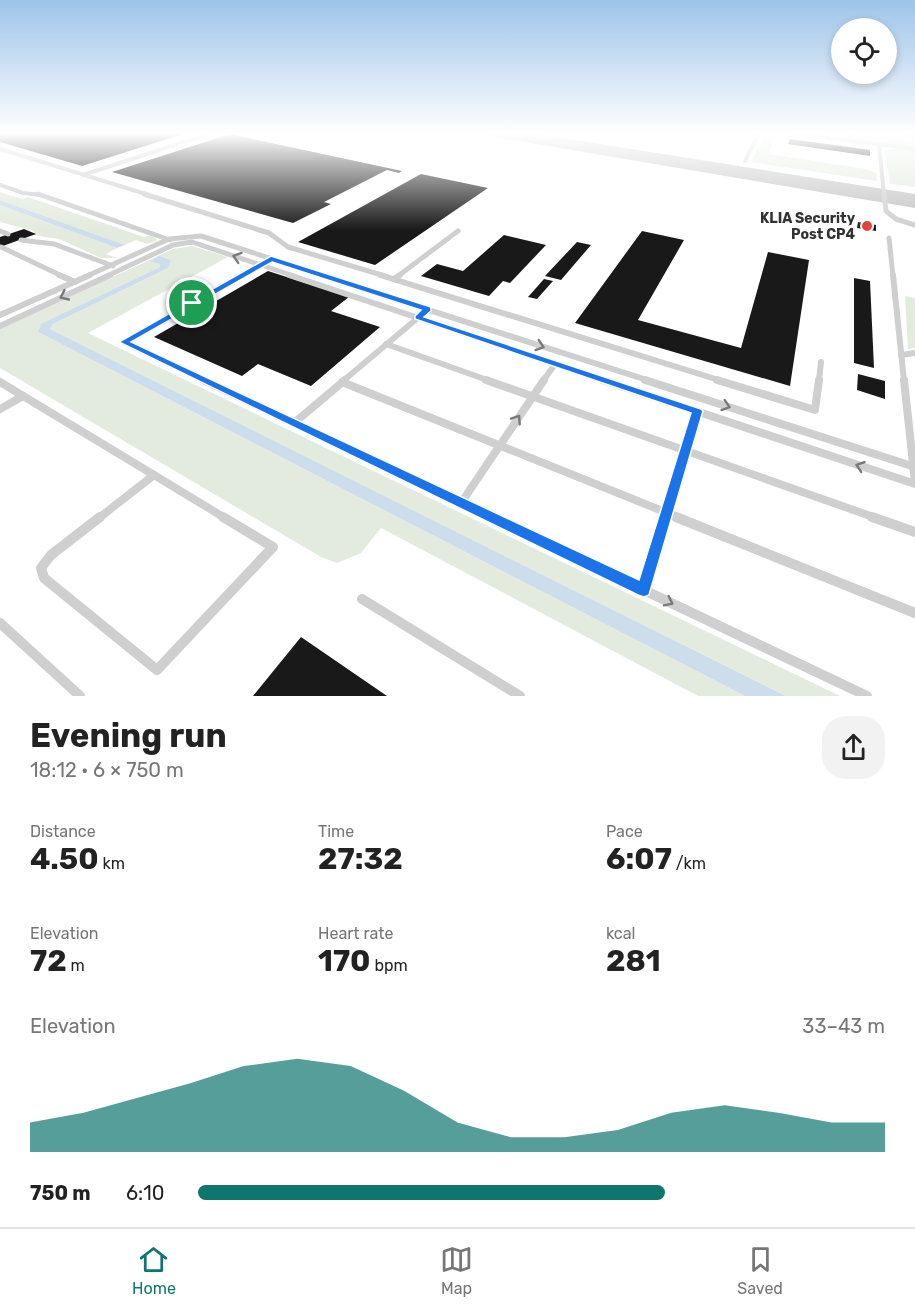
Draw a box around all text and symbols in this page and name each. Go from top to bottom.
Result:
map controls [831,18,897,84]
button: locate [831,18,897,84]
place label: KLIA Security Post CP4 [760,210,856,243]
marker: KLIA Security Post CP4 [860,219,874,233]
one-way arrow [232,252,243,264]
pin [166,277,217,328]
icon: arrive [175,286,208,319]
one-way arrow [59,289,70,301]
one-way arrow [534,339,545,351]
one-way arrow [720,399,731,411]
one-way arrow [510,415,521,426]
one-way arrow [855,460,865,473]
one-way arrow [662,594,673,606]
text: Evening run [30,716,227,755]
button: share [822,716,885,779]
text: 18:12 · 6 × 750 m [30,758,184,782]
text: Distance [30,822,96,841]
text: Time [318,822,354,841]
text: Pace [606,822,643,841]
text: 4.50 [30,841,99,877]
text: 27:32 [318,841,403,877]
text: 6:07 [606,841,672,877]
text: km [99,854,125,873]
text: /km [672,854,706,873]
text: Elevation [30,924,99,943]
text: Heart rate [318,924,393,943]
text: kcal [606,924,635,943]
text: 72 [30,943,67,979]
text: 170 [318,943,371,979]
text: 281 [606,943,661,979]
text: m [67,956,85,975]
text: bpm [371,956,408,975]
text: Elevation [30,1014,116,1038]
text: 33–43 m [802,1014,885,1038]
text: 750 m [30,1181,91,1205]
text: 6:10 [126,1181,164,1205]
tab: Home [132,1243,176,1298]
tab: Map [440,1243,473,1298]
tab: Saved [737,1243,783,1298]

